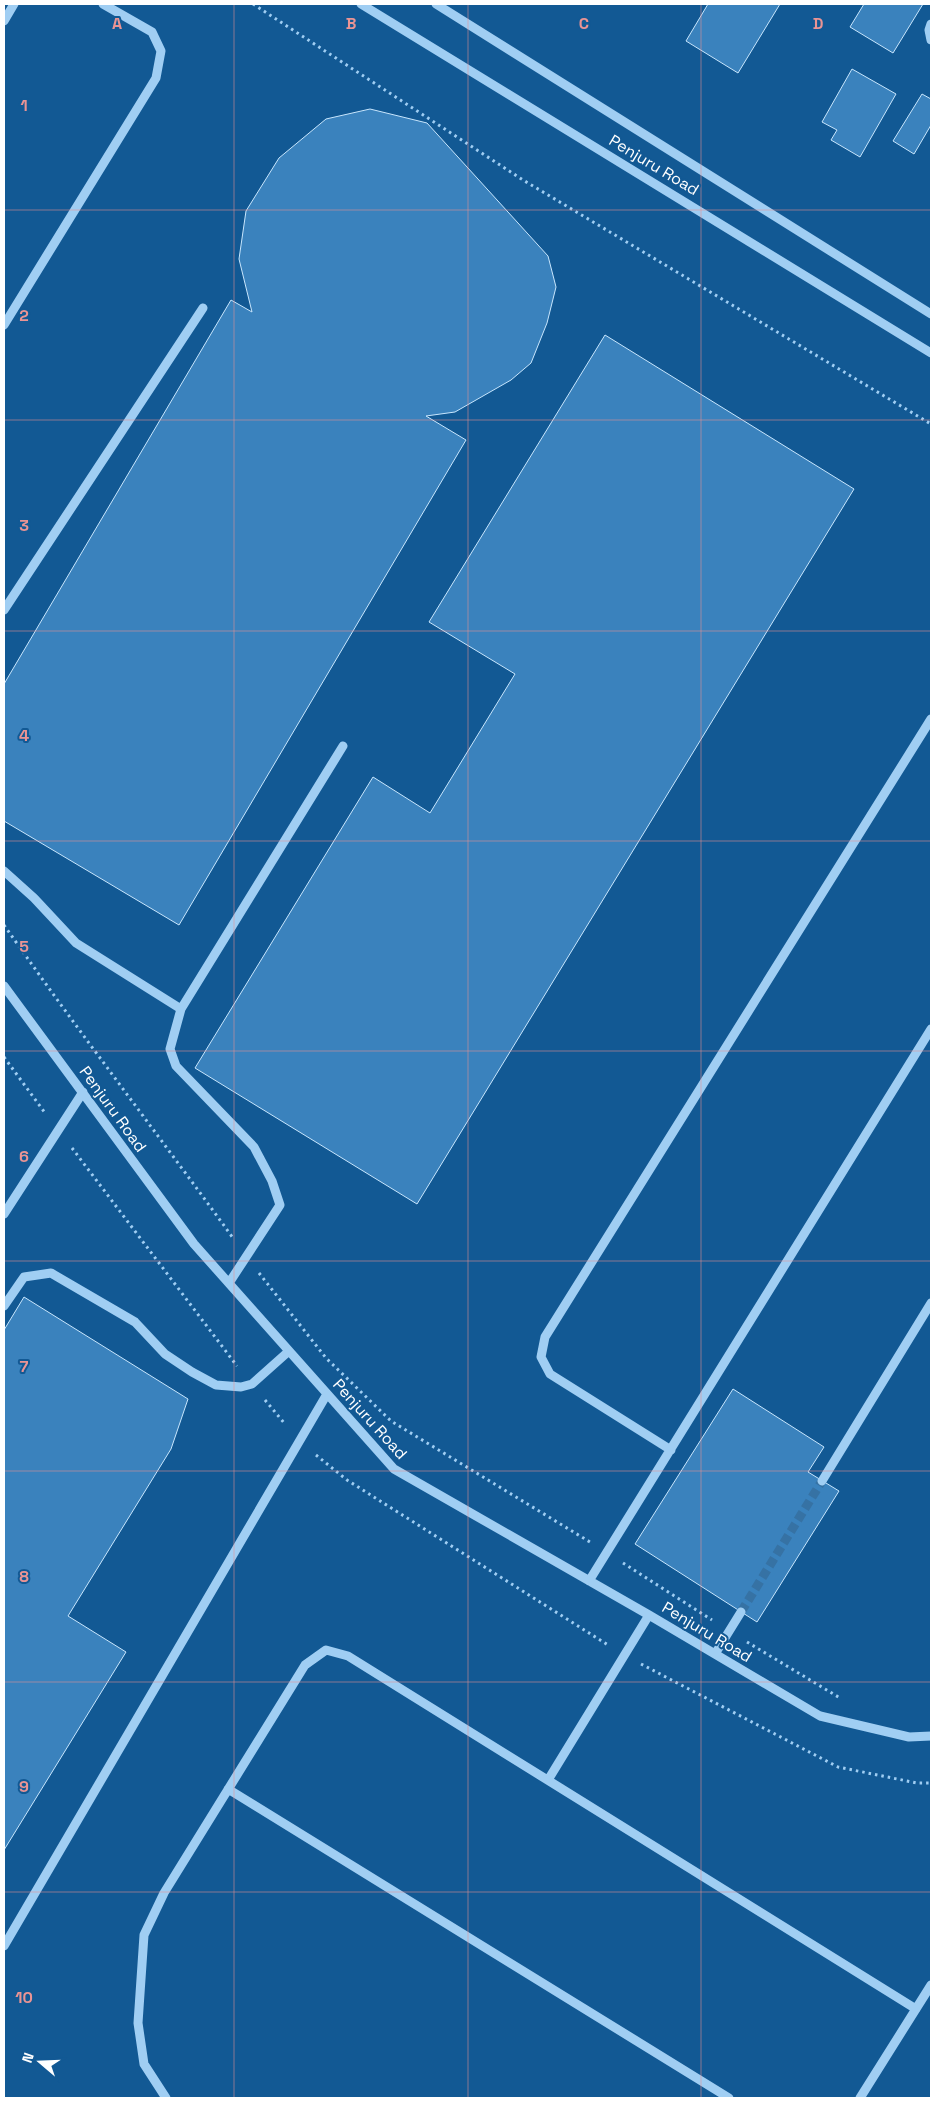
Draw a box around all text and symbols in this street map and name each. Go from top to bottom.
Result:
text: A [112,13,122,34]
text: B [346,13,356,34]
text: C [579,13,589,34]
text: D [813,13,823,34]
text: 1 [20,95,28,116]
street label: Penjuru Road [605,130,703,200]
text: 2 [19,305,29,326]
text: 3 [19,515,29,536]
text: 4 [19,725,29,746]
text: 5 [19,936,29,957]
street label: Penjuru Road [75,1062,151,1156]
text: 6 [19,1146,29,1167]
text: 7 [20,1356,29,1377]
street label: Penjuru Road [328,1374,412,1464]
text: 8 [19,1566,29,1587]
street label: Penjuru Road [658,1597,756,1667]
text: 9 [19,1776,29,1797]
text: 10 [15,1987,33,2008]
north arrow [15,2037,65,2087]
text: N [18,2050,38,2065]

